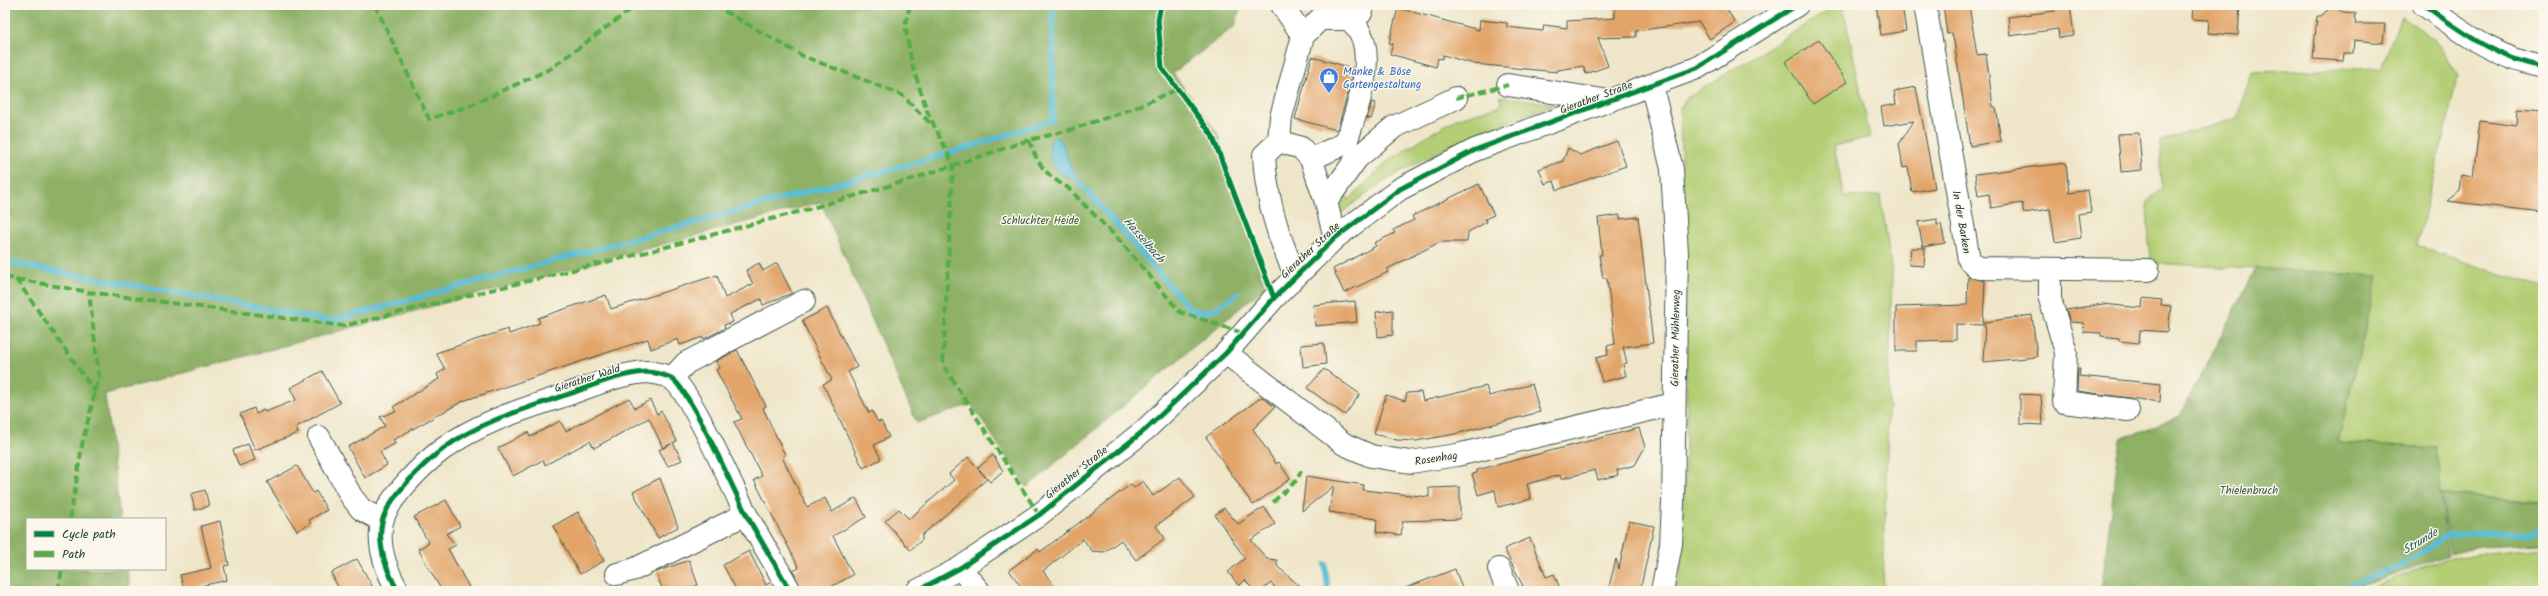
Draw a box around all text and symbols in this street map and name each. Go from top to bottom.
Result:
place label: Manke & Böse Gartengestaltung [1343,63,1421,94]
shop icon: Manke & Böse Gartengestaltung [1318,66,1340,94]
street label: Gierather Straße [1557,76,1635,119]
street label: In der Barken [1947,189,1975,255]
park label: Schluchter Heide [1001,212,1079,230]
water label: Hasselbach [1118,213,1170,269]
street label: Gierather Straße [1277,218,1345,283]
street label: Gierather Mühlenweg [1666,289,1686,387]
street label: Gierather Wald [552,360,623,398]
street label: Gierather Straße [1041,442,1112,504]
street label: Rosenhag [1413,447,1459,471]
park label: Thielenbruch [2220,482,2278,500]
legend [26,518,166,570]
water label: Strunde [2399,523,2443,559]
text: Cycle path [62,525,116,544]
text: Path [62,545,85,564]

